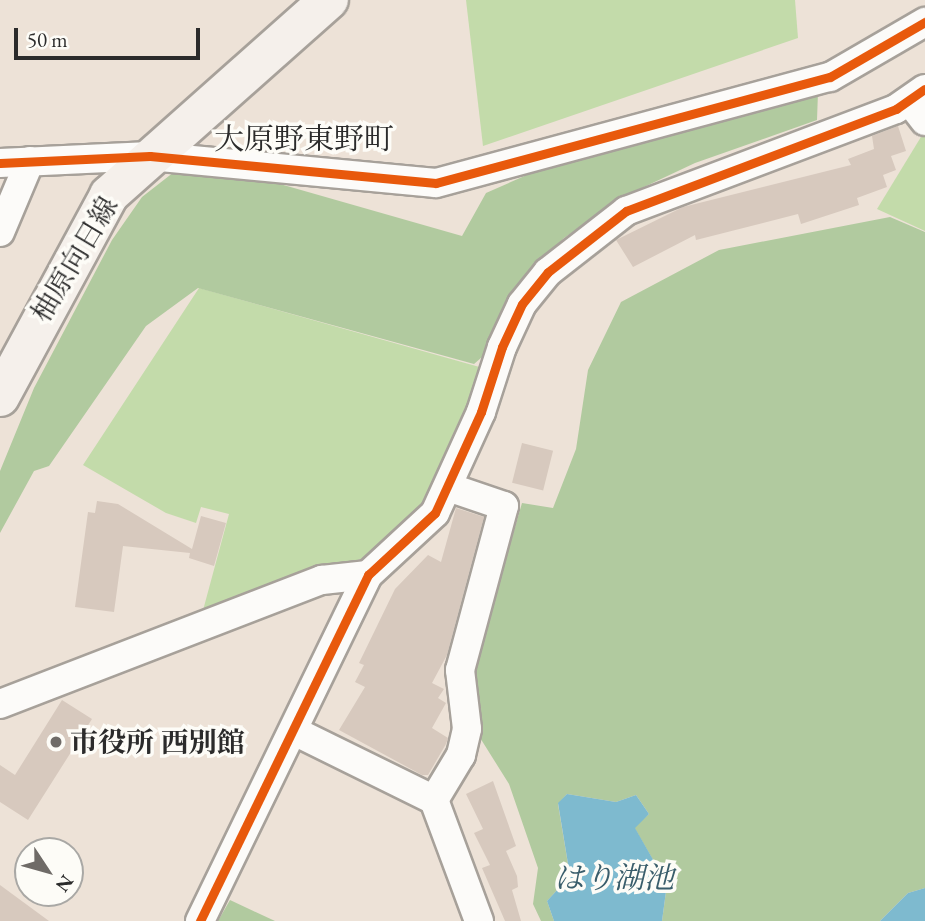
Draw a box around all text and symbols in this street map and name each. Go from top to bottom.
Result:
scale bar [18,14,203,58]
text: 50 m [27,26,68,53]
district label: 大原野東野町 [214,121,394,157]
street label: 柚原向日線 [24,190,124,328]
place label: 市役所 西別館 [70,725,245,759]
marker: 市役所 西別館 [48,734,64,750]
north arrow [14,837,84,907]
water label: はり湖池 [554,860,674,896]
text: N [50,870,79,897]

